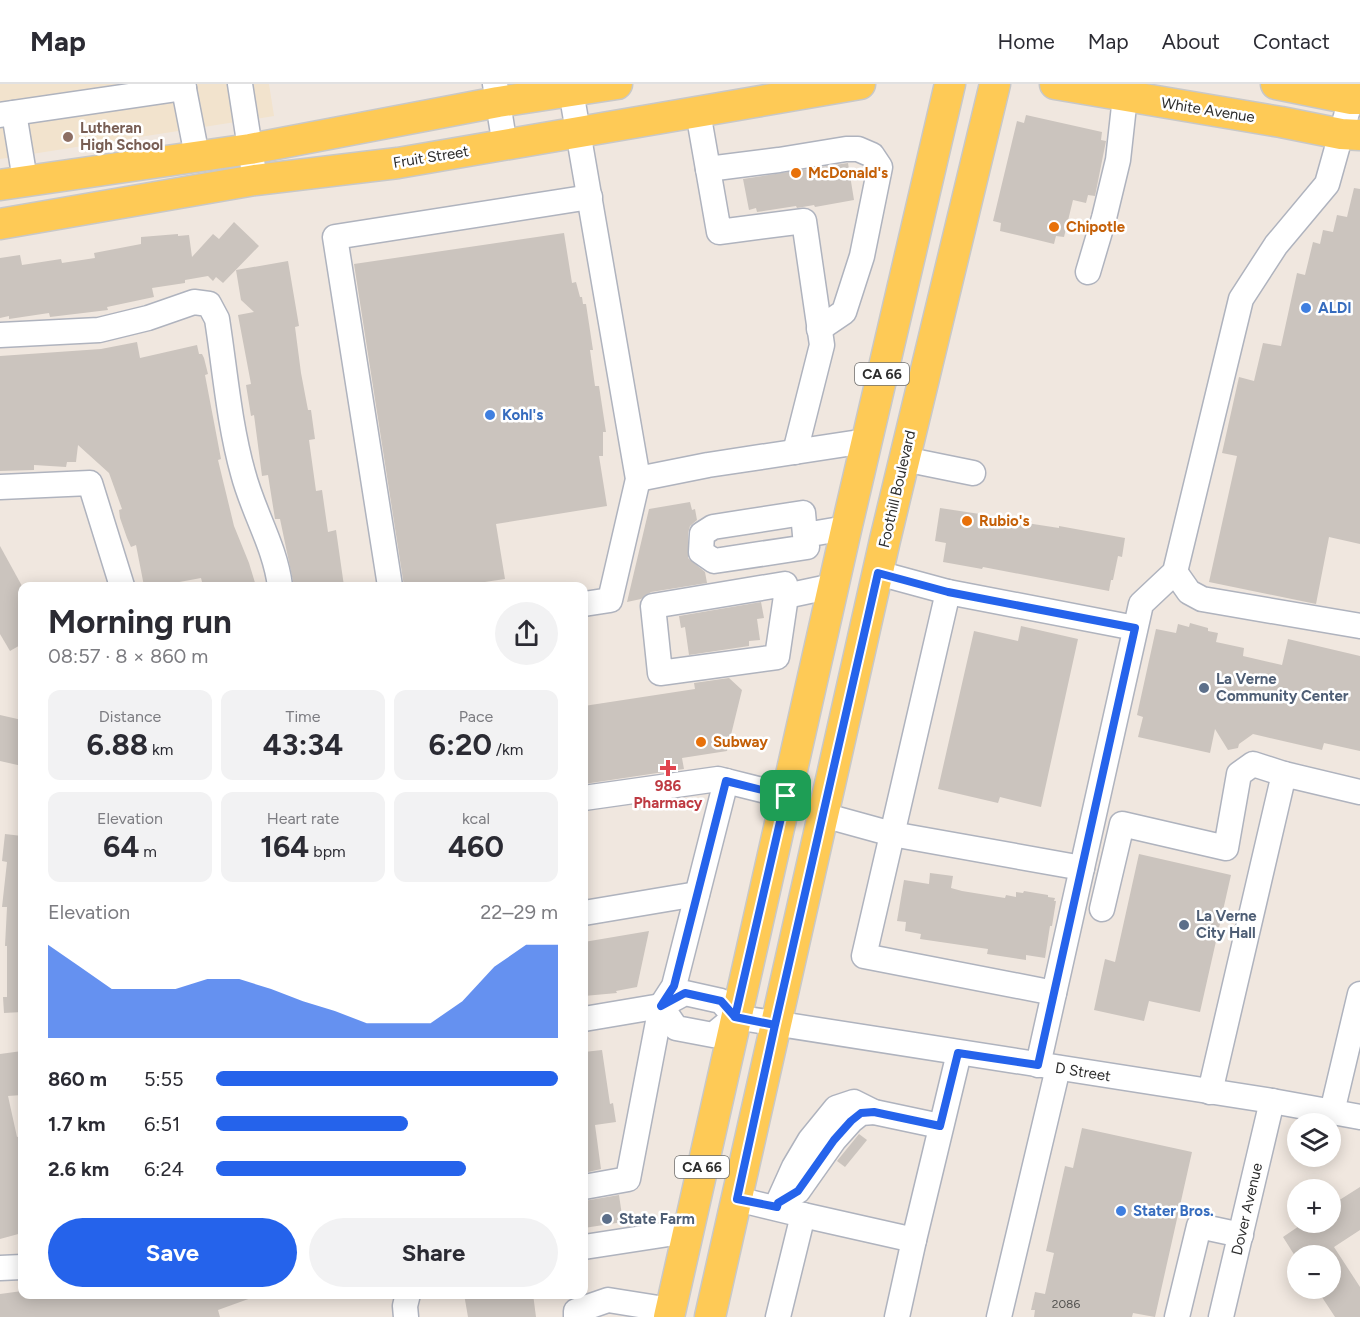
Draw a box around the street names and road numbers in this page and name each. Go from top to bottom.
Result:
street label: White Avenue [1160,94,1256,126]
street label: Fruit Street [392,142,470,172]
road number: CA 66 [855,363,909,385]
street label: Foothill Boulevard [875,429,919,549]
street label: D Street [1054,1059,1112,1085]
road number: CA 66 [675,1156,729,1178]
street label: Dover Avenue [1228,1161,1266,1257]

